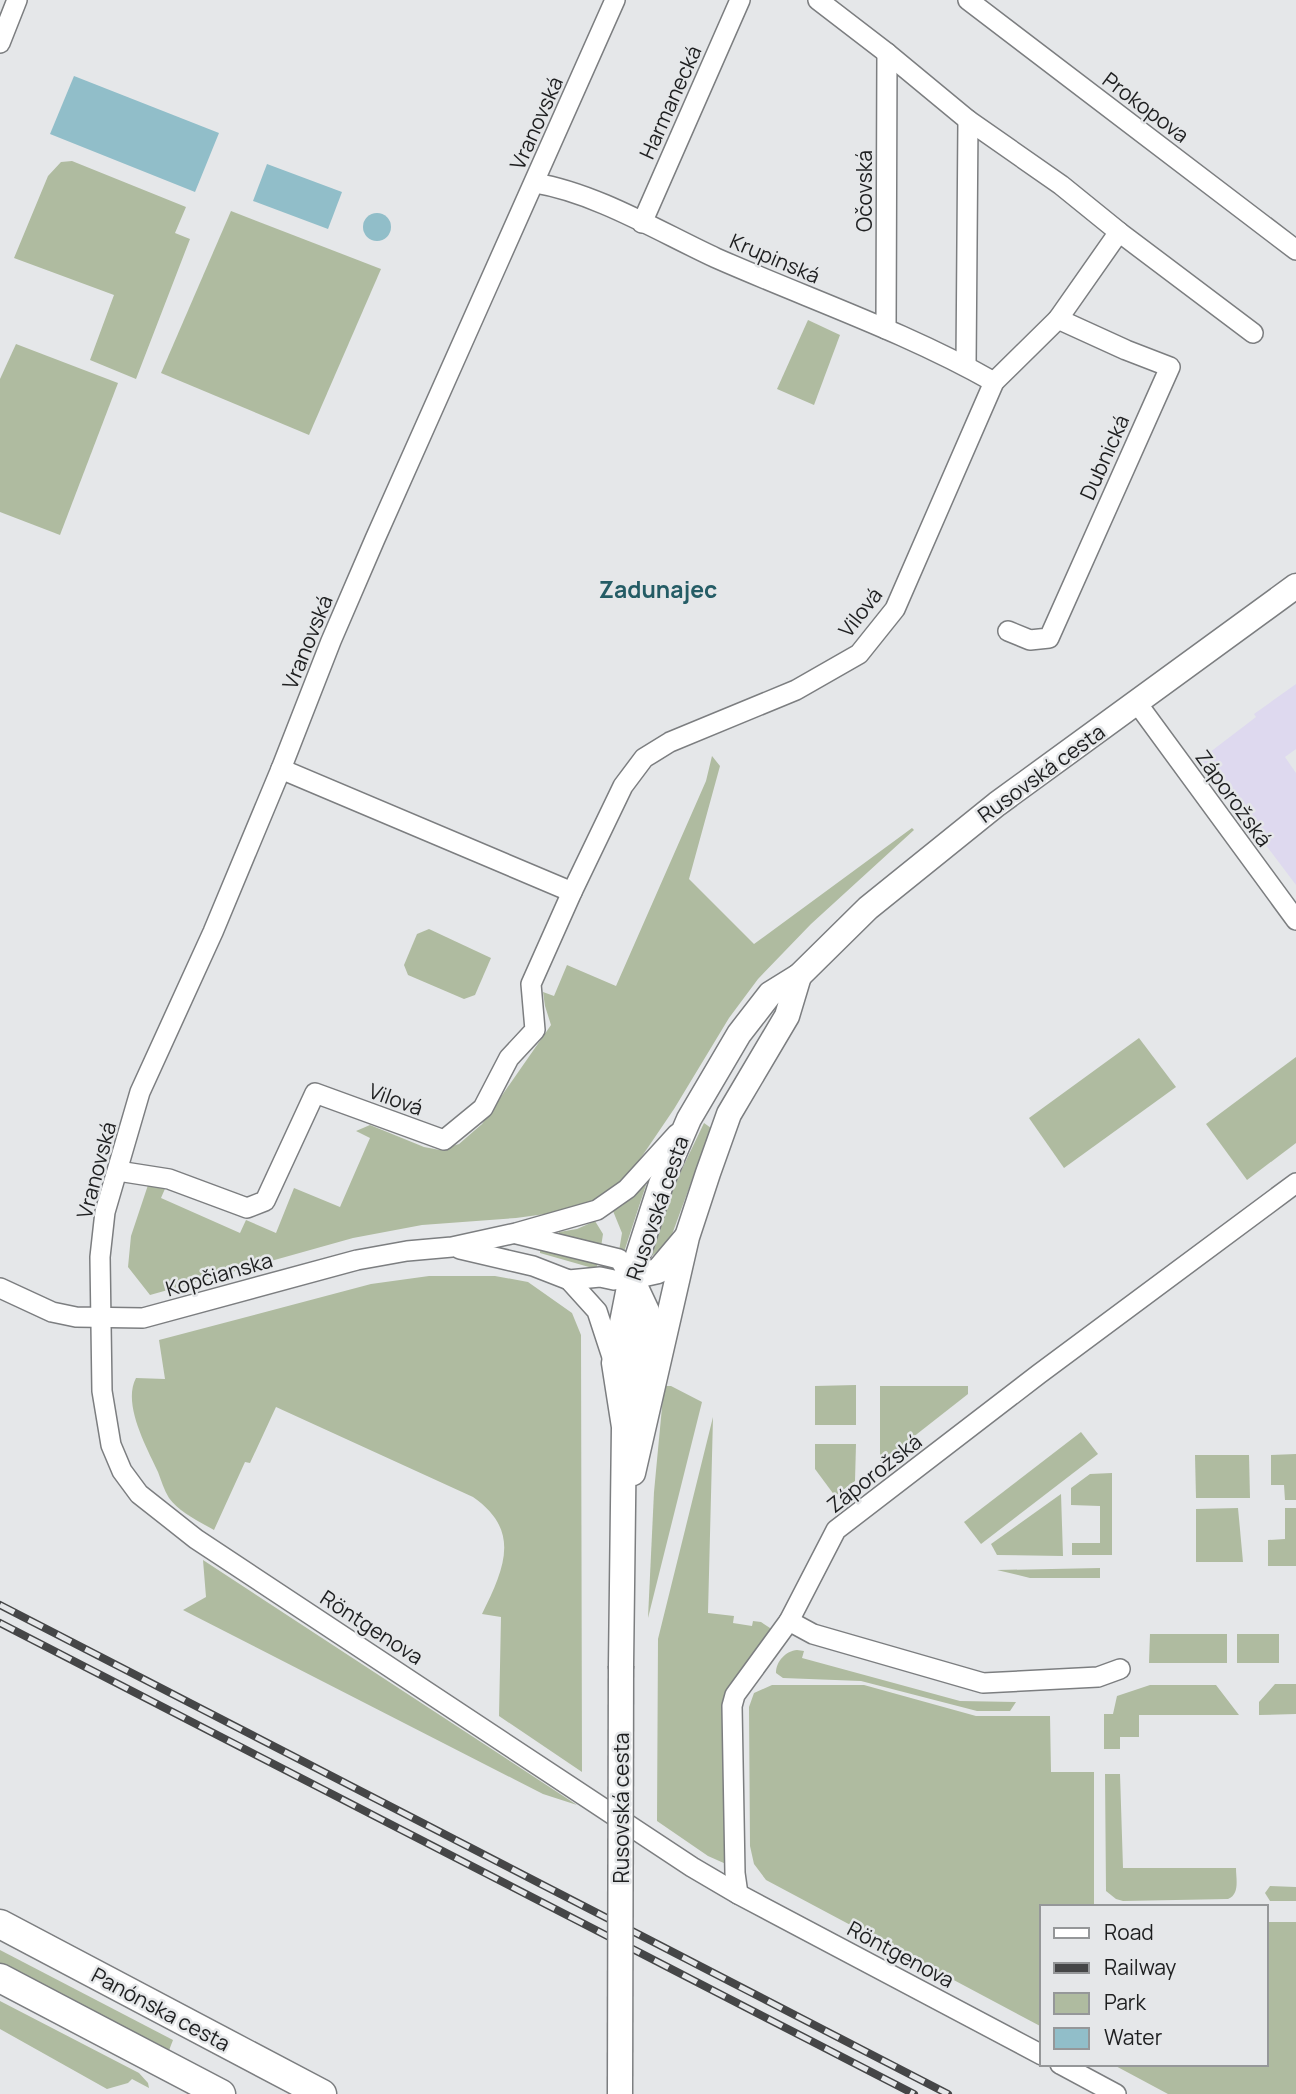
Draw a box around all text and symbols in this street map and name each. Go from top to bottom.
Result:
street label: Harmanecká [633,41,707,163]
street label: Prokopova [1097,65,1195,149]
street label: Vranovská [503,72,569,174]
street label: Očovská [850,150,878,232]
street label: Krupinská [726,226,824,290]
street label: Dubnická [1073,410,1135,504]
district label: Zadunajec [599,573,717,605]
street label: Vilová [832,581,888,643]
street label: Vranovská [275,591,339,693]
street label: Rusovská cesta [972,717,1110,829]
street label: Záporožská [1189,744,1279,852]
street label: Vilová [365,1076,427,1122]
street label: Vranovská [70,1118,122,1222]
street label: Rusovská cesta [619,1132,695,1284]
street label: Kopčianska [162,1245,276,1303]
street label: Záporožská [821,1427,927,1519]
street label: Röntgenova [315,1583,429,1671]
street label: Rusovská cesta [607,1733,635,1883]
legend [1040,1905,1268,2066]
street label: Röntgenova [843,1914,959,1994]
text: Road [1104,1918,1154,1946]
text: Railway [1104,1953,1176,1981]
street label: Panónska cesta [87,1961,235,2057]
text: Park [1104,1988,1146,2016]
text: Water [1104,2023,1163,2051]

